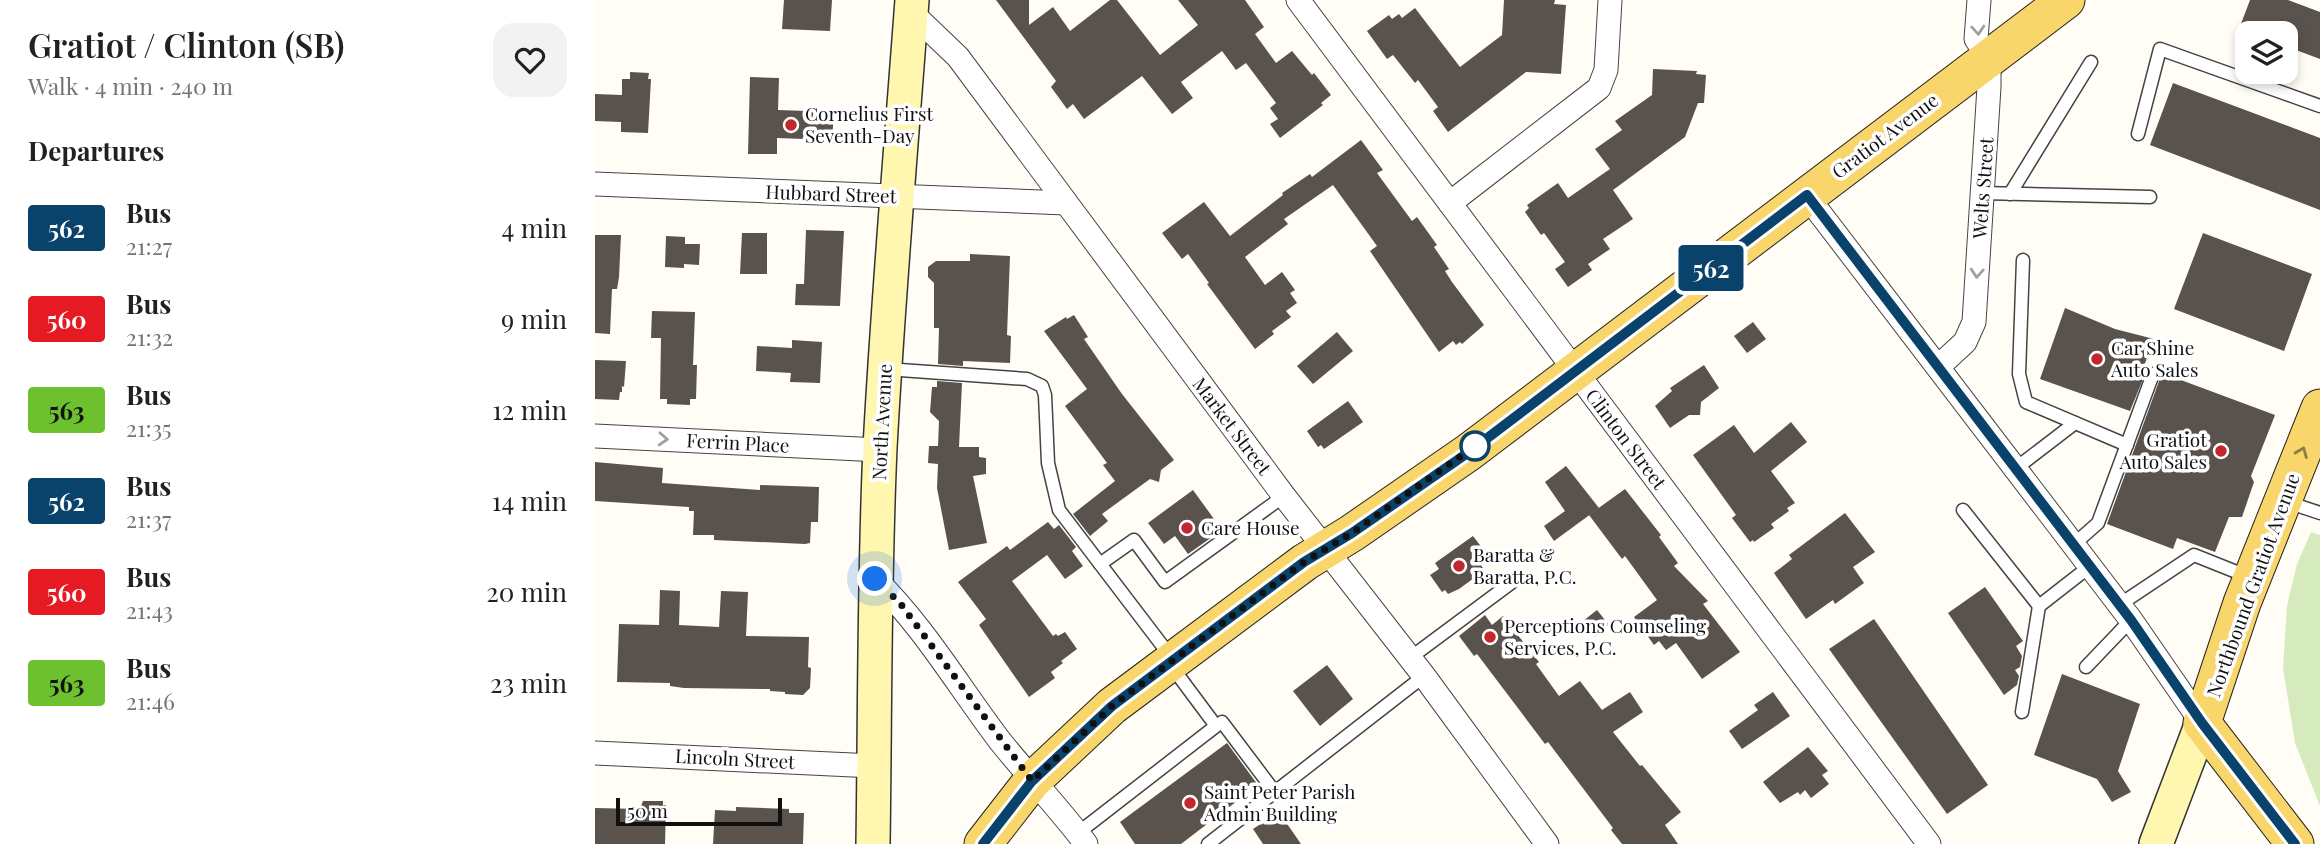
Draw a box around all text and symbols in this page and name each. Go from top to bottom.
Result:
map controls [2235,21,2298,84]
button: layers [2235,21,2298,84]
text: Gratiot / Clinton (SB) [28,22,344,66]
button: heart [493,23,567,97]
one-way arrow [1970,25,1985,36]
text: Walk · 4 min · 240 m [28,70,233,101]
street label: Gratiot Avenue [1826,87,1943,184]
place label: Cornelius First Seventh-Day [805,100,933,148]
marker: Cornelius First Seventh-Day [783,117,799,133]
text: Departures [28,133,164,168]
street label: Welts Street [1965,136,1999,241]
street label: Hubbard Street [765,178,897,208]
text: Bus [126,195,171,230]
text: 4 min [501,210,567,245]
text: 562 [48,212,85,244]
text: 21:27 [126,230,172,261]
line badge: 562 [1671,245,1751,291]
text: 562 [1692,252,1730,284]
one-way arrow [1970,268,1985,279]
text: Bus [126,286,171,321]
text: 9 min [501,301,567,336]
text: 560 [47,303,86,335]
text: 21:32 [126,321,173,352]
place label: Car Shine Auto Sales [2110,334,2198,382]
marker: Car Shine Auto Sales [2089,351,2105,367]
street label: North Avenue [865,363,897,481]
street label: Market Street [1188,371,1278,480]
text: Bus [126,377,171,412]
street label: Clinton Street [1580,383,1673,494]
text: 12 min [492,392,567,427]
text: 563 [48,394,85,426]
text: 21:35 [126,412,172,443]
street label: Ferrin Place [686,426,790,458]
place label: Gratiot Auto Sales [2119,426,2207,474]
unlabelled marker [1460,431,1490,461]
one-way arrow [658,432,669,447]
marker: Gratiot Auto Sales [2213,443,2229,459]
one-way arrow [2294,447,2308,459]
text: Bus [126,468,171,503]
street label: Northbound Gratiot Avenue [2199,469,2305,700]
text: 14 min [492,483,567,518]
text: 562 [48,485,85,517]
text: 21:37 [126,503,171,534]
place label: Care House [1201,514,1300,540]
marker: Care House [1179,520,1195,536]
place label: Baratta & Baratta, P.C. [1473,541,1577,589]
marker: Baratta & Baratta, P.C. [1451,558,1467,574]
text: Bus [126,559,171,594]
your location [857,561,892,596]
text: 20 min [486,574,567,609]
text: 560 [47,576,86,608]
text: 21:43 [126,594,173,625]
place label: Perceptions Counseling Services, P.C. [1504,612,1706,660]
marker: Perceptions Counseling Services, P.C. [1482,629,1498,645]
text: Bus [126,650,171,685]
text: 23 min [490,665,567,700]
text: 563 [48,667,85,699]
text: 21:46 [126,685,175,716]
street label: Lincoln Street [674,742,796,774]
place label: Saint Peter Parish Admin Building [1203,778,1356,826]
scale bar [616,795,782,827]
marker: Saint Peter Parish Admin Building [1182,795,1198,811]
text: 50 m [627,797,668,823]

